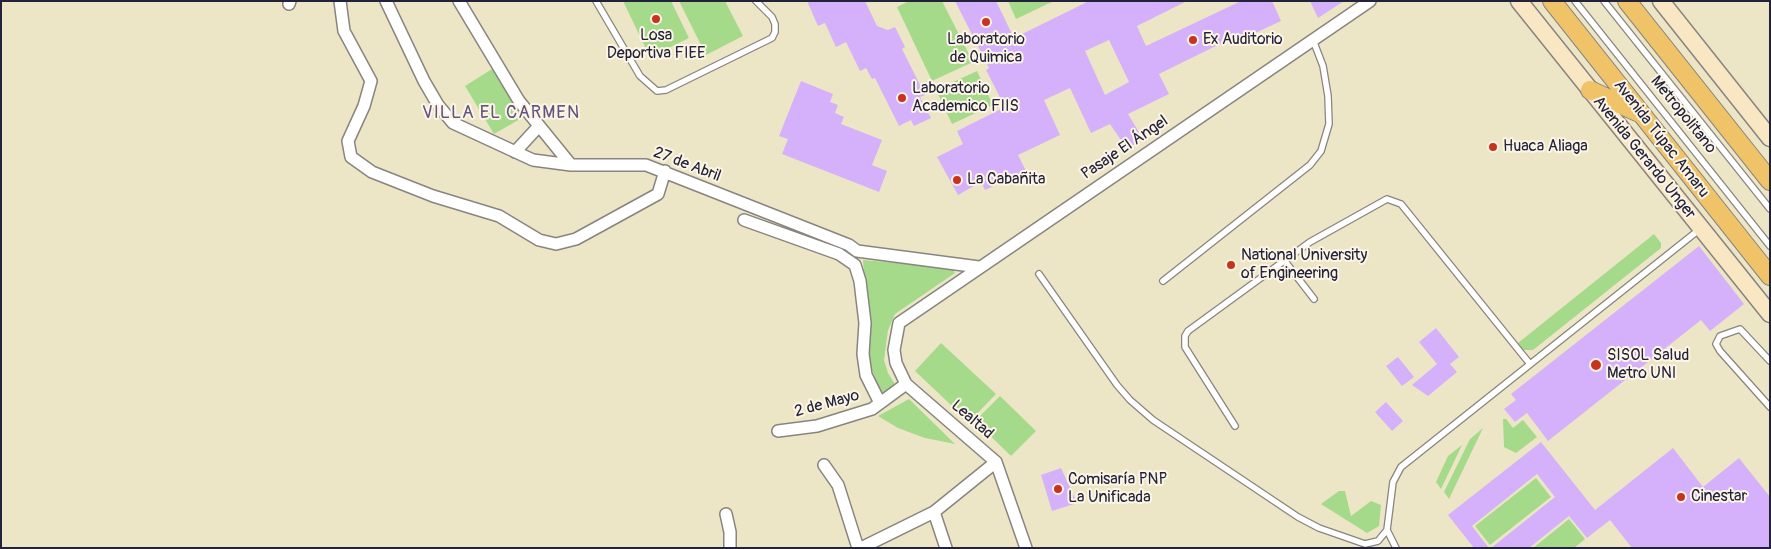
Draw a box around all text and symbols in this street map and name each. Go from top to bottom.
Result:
marker: Losa Deportiva FIEE [650,13,662,25]
marker: Laboratorio de Quimica [980,16,992,28]
place label: Losa Deportiva FIEE [607,26,705,64]
place label: Laboratorio de Quimica [947,30,1025,68]
place label: Ex Auditorio [1203,30,1283,50]
marker: Ex Auditorio [1187,34,1199,46]
street label: Metropolitano [1646,72,1720,158]
street label: Avenida Túpac Amaru [1609,76,1713,202]
place label: Laboratorio Academico FIIS [912,79,1019,117]
marker: Laboratorio Academico FIIS [896,92,908,104]
street label: Avenida Gerardo Unger [1588,93,1700,223]
district label: VILLA EL CARMEN [420,102,582,124]
street label: Pasaje El Ángel [1078,112,1172,184]
place label: Huaca Aliaga [1503,137,1588,157]
marker: Huaca Aliaga [1487,141,1499,153]
street label: 27 de Abril [650,143,724,187]
place label: La Cabañita [967,170,1045,190]
marker: La Cabañita [951,174,963,186]
place label: National University of Engineering [1241,246,1367,284]
marker: National University of Engineering [1225,259,1237,271]
place label: SISOL Salud Metro UNI [1607,346,1689,384]
marker: SISOL Salud Metro UNI [1589,358,1603,372]
street label: 2 de Mayo [793,386,861,422]
street label: Lealtad [947,396,997,444]
place label: Comisaría PNP La Unificada [1068,470,1167,508]
marker: Comisaría PNP La Unificada [1052,483,1064,495]
place label: Cinestar [1691,487,1747,507]
marker: Cinestar [1675,491,1687,503]

